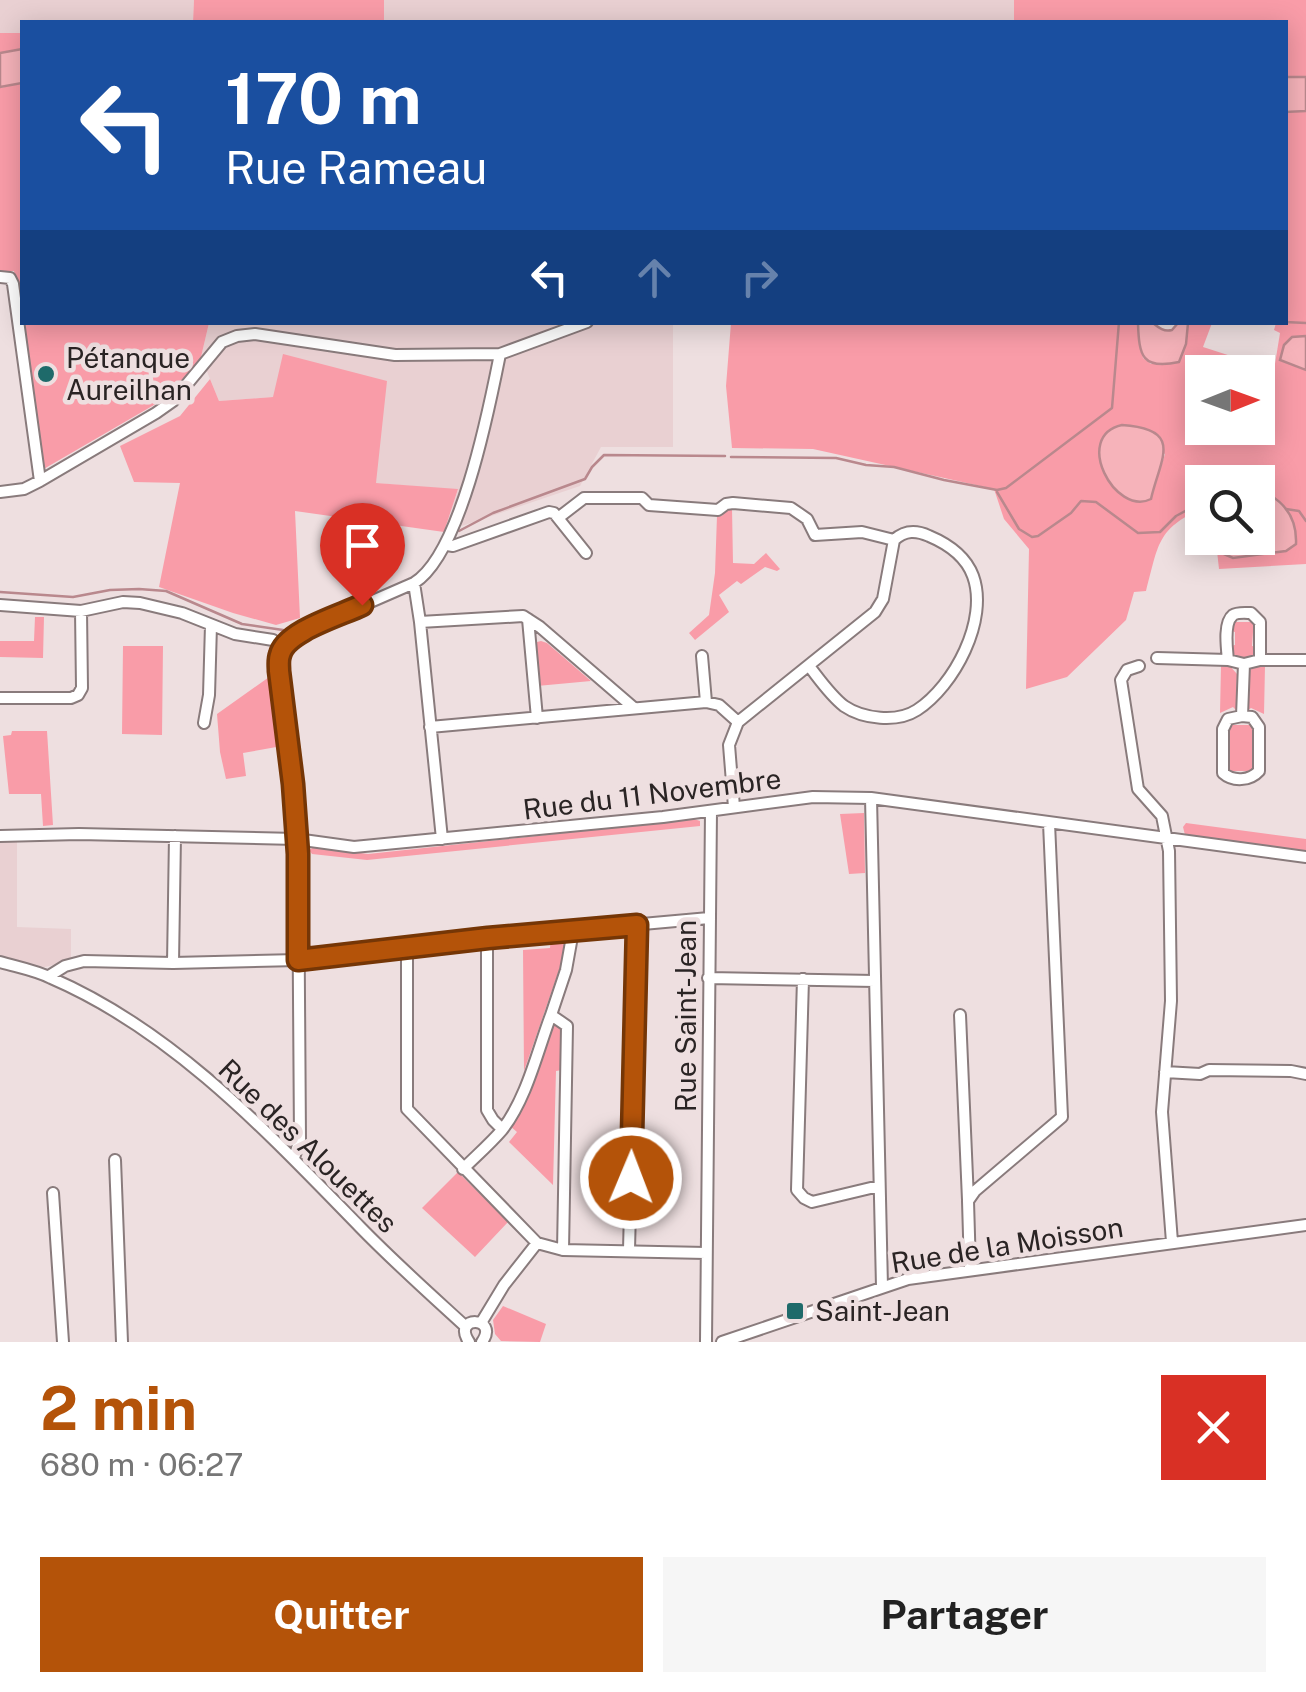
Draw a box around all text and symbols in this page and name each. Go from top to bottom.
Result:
text: 170 m [225,57,422,140]
icon: left [60,60,190,190]
text: Rue Rameau [225,141,487,194]
icon: left [522,250,577,305]
icon: ahead [627,250,682,305]
icon: right [732,250,787,305]
place label: Pétanque Aureilhan [66,341,192,406]
north arrow [1185,355,1275,445]
map controls [1185,355,1275,555]
marker: Pétanque Aureilhan [35,363,57,385]
button: search [1185,465,1275,555]
pin [320,503,405,606]
icon: arrive [335,518,390,573]
street label: Rue du 11 Novembre [521,761,783,826]
street label: Rue Saint-Jean [669,920,702,1112]
street label: Rue des Alouettes [212,1052,404,1239]
position arrow [579,1126,683,1230]
street label: Rue de la Moisson [889,1210,1125,1279]
place label: Saint-Jean [815,1294,950,1327]
marker: Saint-Jean [784,1300,806,1322]
text: 2 min [40,1373,197,1444]
button: close [1161,1375,1266,1480]
text: 680 m · 06:27 [40,1446,243,1483]
button: Quitter [40,1557,643,1672]
button: Partager [663,1557,1266,1672]

